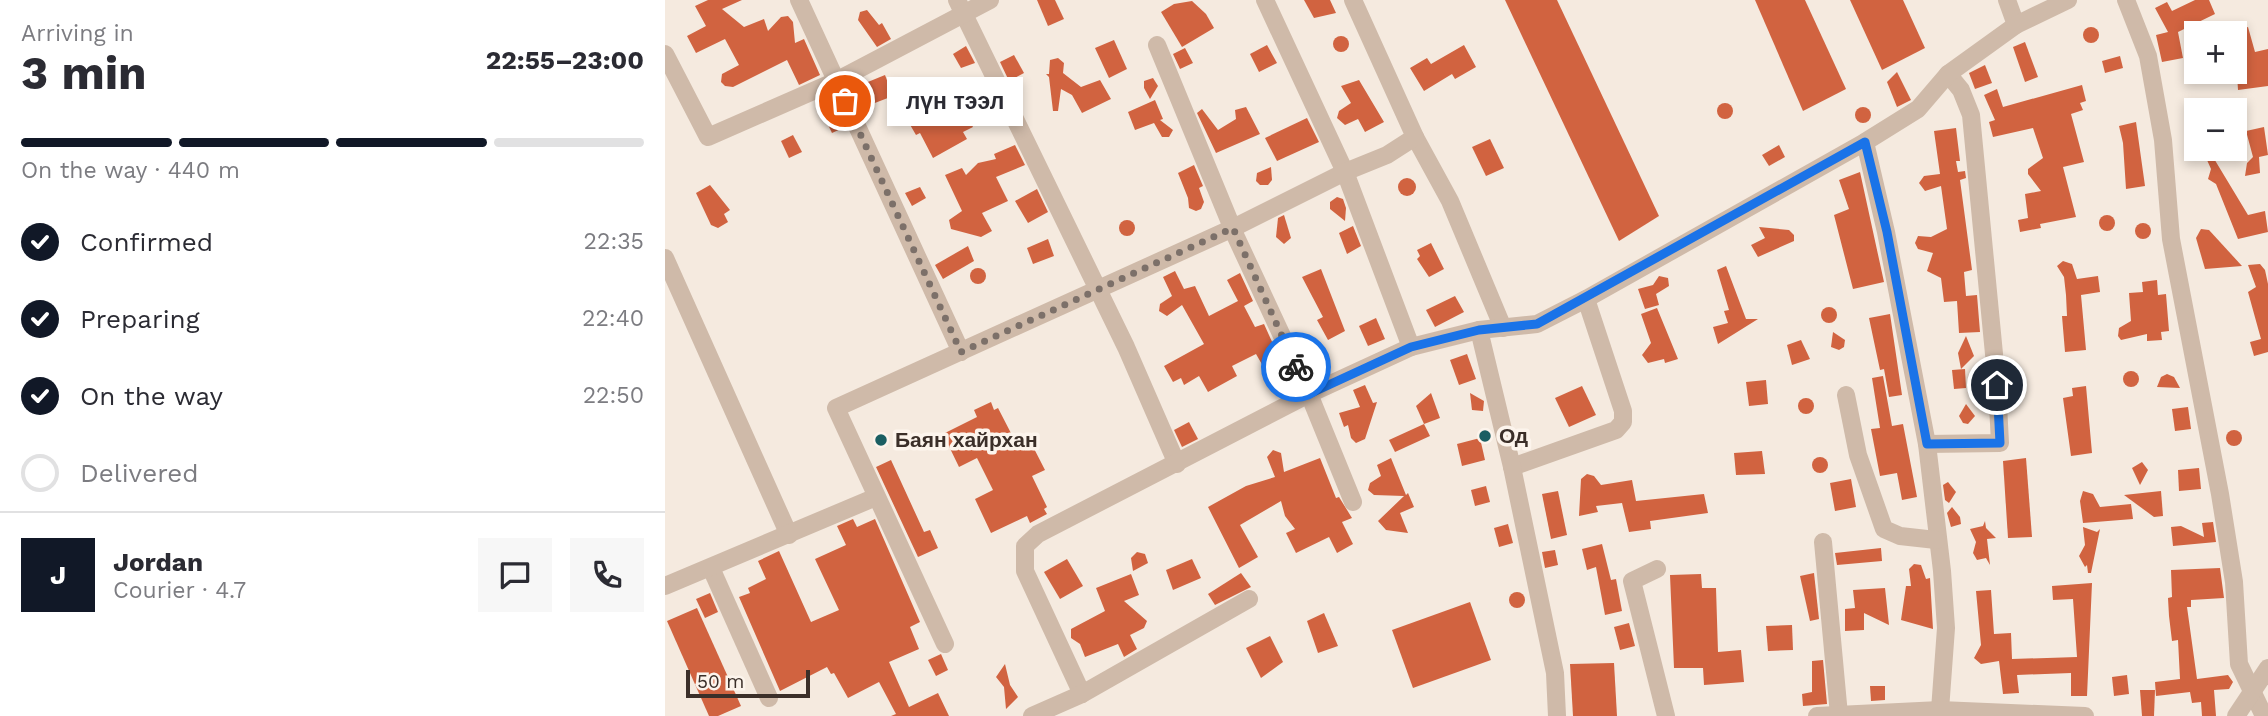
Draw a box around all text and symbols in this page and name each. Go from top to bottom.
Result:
text: Arriving in [21,20,134,47]
map controls [2184,21,2247,161]
button: + [2184,21,2247,84]
text: 22:55–23:00 [486,45,644,75]
text: 3 min [21,46,147,100]
pin [815,71,875,131]
callout: лүн тээл [887,76,1023,126]
icon: bag [826,82,864,120]
text: лүн тээл [906,88,1004,115]
button: − [2184,98,2247,161]
text: On the way · 440 m [21,157,240,184]
icon: check [21,223,59,261]
text: Confirmed [80,227,213,257]
text: 22:35 [584,228,644,255]
icon: check [21,300,59,338]
text: Preparing [80,304,200,334]
text: 22:40 [582,305,644,332]
courier [1261,332,1331,402]
icon: bike [1277,348,1315,386]
pin [1967,355,2027,415]
icon: home [1978,366,2016,404]
icon: check [21,377,59,415]
text: On the way [80,381,223,411]
text: 22:50 [583,382,644,409]
place label: Од [1499,423,1528,448]
place label: Баян хайрхан [895,427,1038,452]
marker: Од [1477,428,1493,444]
marker: Баян хайрхан [873,432,889,448]
text: Delivered [80,458,199,488]
button: chat [478,538,552,612]
button: phone [570,538,644,612]
text: Jordan [113,547,203,577]
text: J [50,560,66,590]
text: Courier · 4.7 [113,577,246,604]
scale bar [686,667,810,699]
text: 50 m [697,670,744,693]

